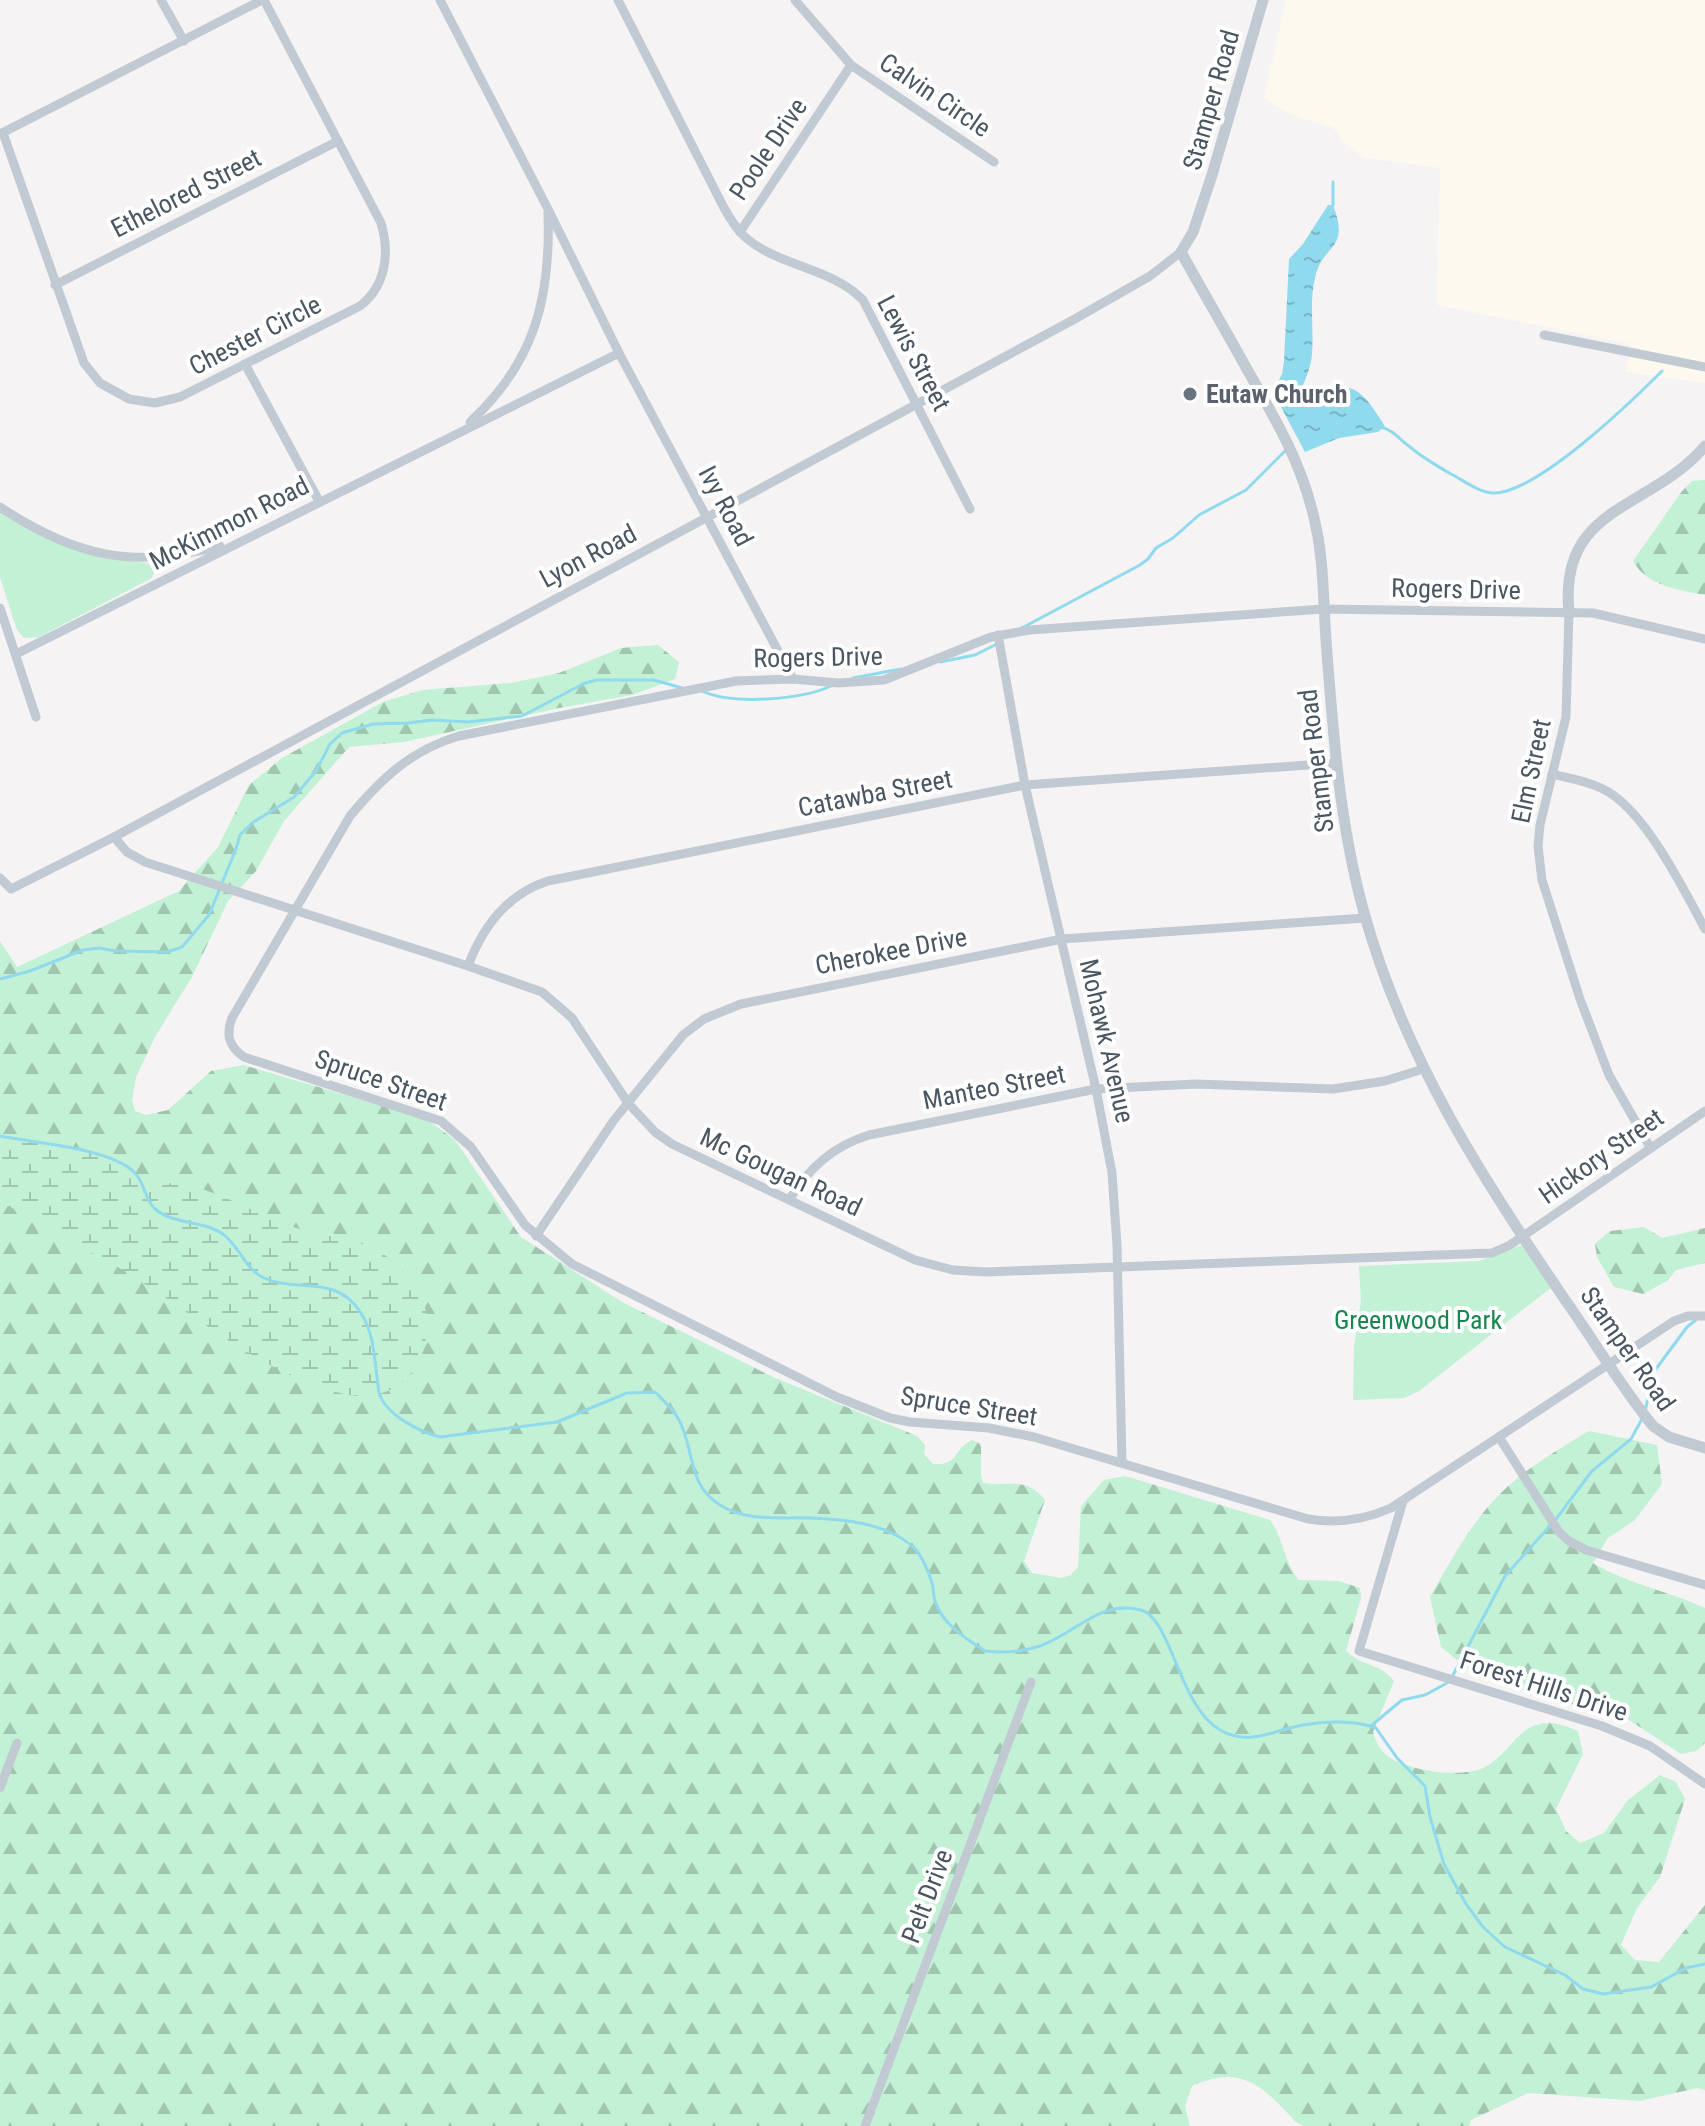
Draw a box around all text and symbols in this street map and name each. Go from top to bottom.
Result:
street label: Stamper Road [1177,27,1245,173]
street label: Calvin Circle [874,47,996,143]
street label: Poole Drive [723,92,813,206]
street label: Ethelored Street [106,142,266,244]
street label: Chester Circle [184,289,326,381]
street label: Lewis Street [871,290,957,416]
place label: Eutaw Church [1206,379,1348,409]
marker: Eutaw Church [1181,385,1199,403]
street label: Ivy Road [692,461,760,551]
street label: McKimmon Road [144,470,314,576]
street label: Lyon Road [535,518,641,594]
street label: Rogers Drive [1391,573,1521,605]
street label: Rogers Drive [753,641,883,673]
street label: Stamper Road [1292,688,1340,834]
street label: Elm Street [1505,716,1557,826]
street label: Catawba Street [795,763,955,823]
street label: Cherokee Drive [813,922,969,980]
street label: Mohawk Avenue [1074,956,1140,1126]
street label: Spruce Street [311,1043,451,1117]
street label: Manteo Street [920,1058,1068,1116]
street label: Hickory Street [1533,1102,1669,1210]
street label: Mc Gougan Road [696,1122,866,1222]
street label: Stamper Road [1574,1281,1682,1417]
park label: Greenwood Park [1334,1305,1502,1335]
street label: Spruce Street [899,1380,1039,1432]
street label: Forest Hills Drive [1456,1645,1632,1727]
street label: Pelt Drive [895,1845,959,1947]

